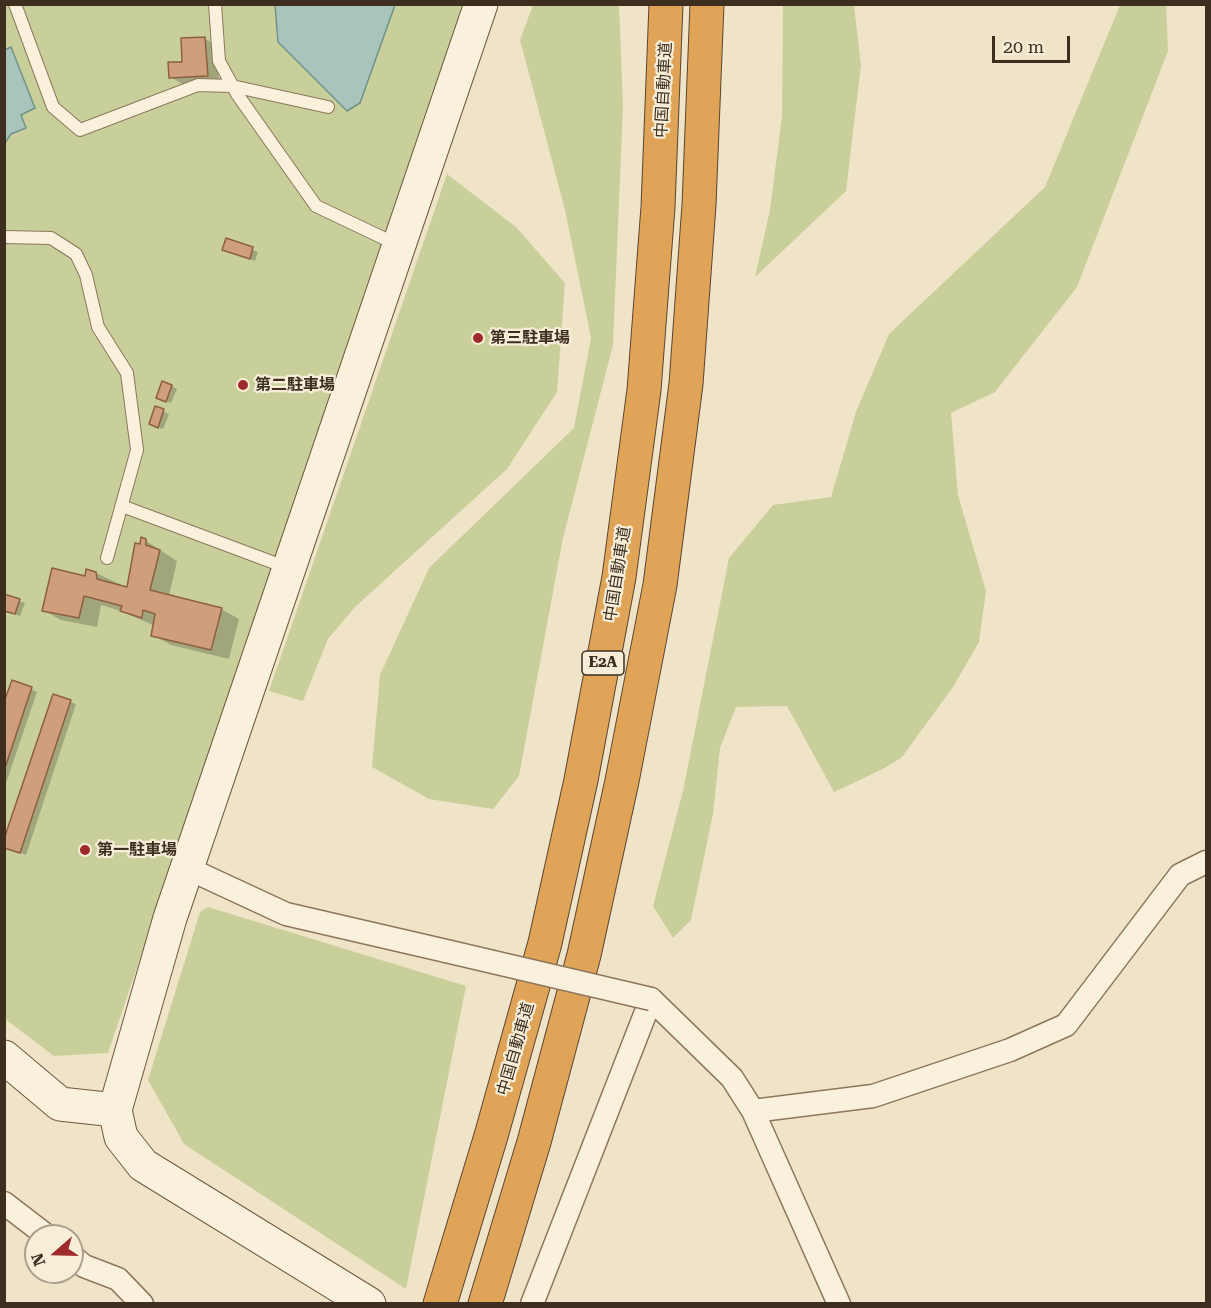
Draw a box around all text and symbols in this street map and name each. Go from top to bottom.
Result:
scale bar [995,24,1073,62]
text: 20 m [1003,36,1044,57]
street label: 中国自動車道 [652,42,676,138]
place label: 第三駐車場 [490,328,570,348]
marker: 第三駐車場 [471,331,485,345]
place label: 第二駐車場 [255,375,335,395]
marker: 第二駐車場 [236,378,250,392]
street label: 中国自動車道 [601,525,635,623]
road number: E2A [582,651,624,675]
place label: 第一駐車場 [97,840,177,860]
marker: 第一駐車場 [78,843,92,857]
street label: 中国自動車道 [494,1000,538,1098]
north arrow [24,1224,84,1284]
text: N [27,1251,50,1269]

